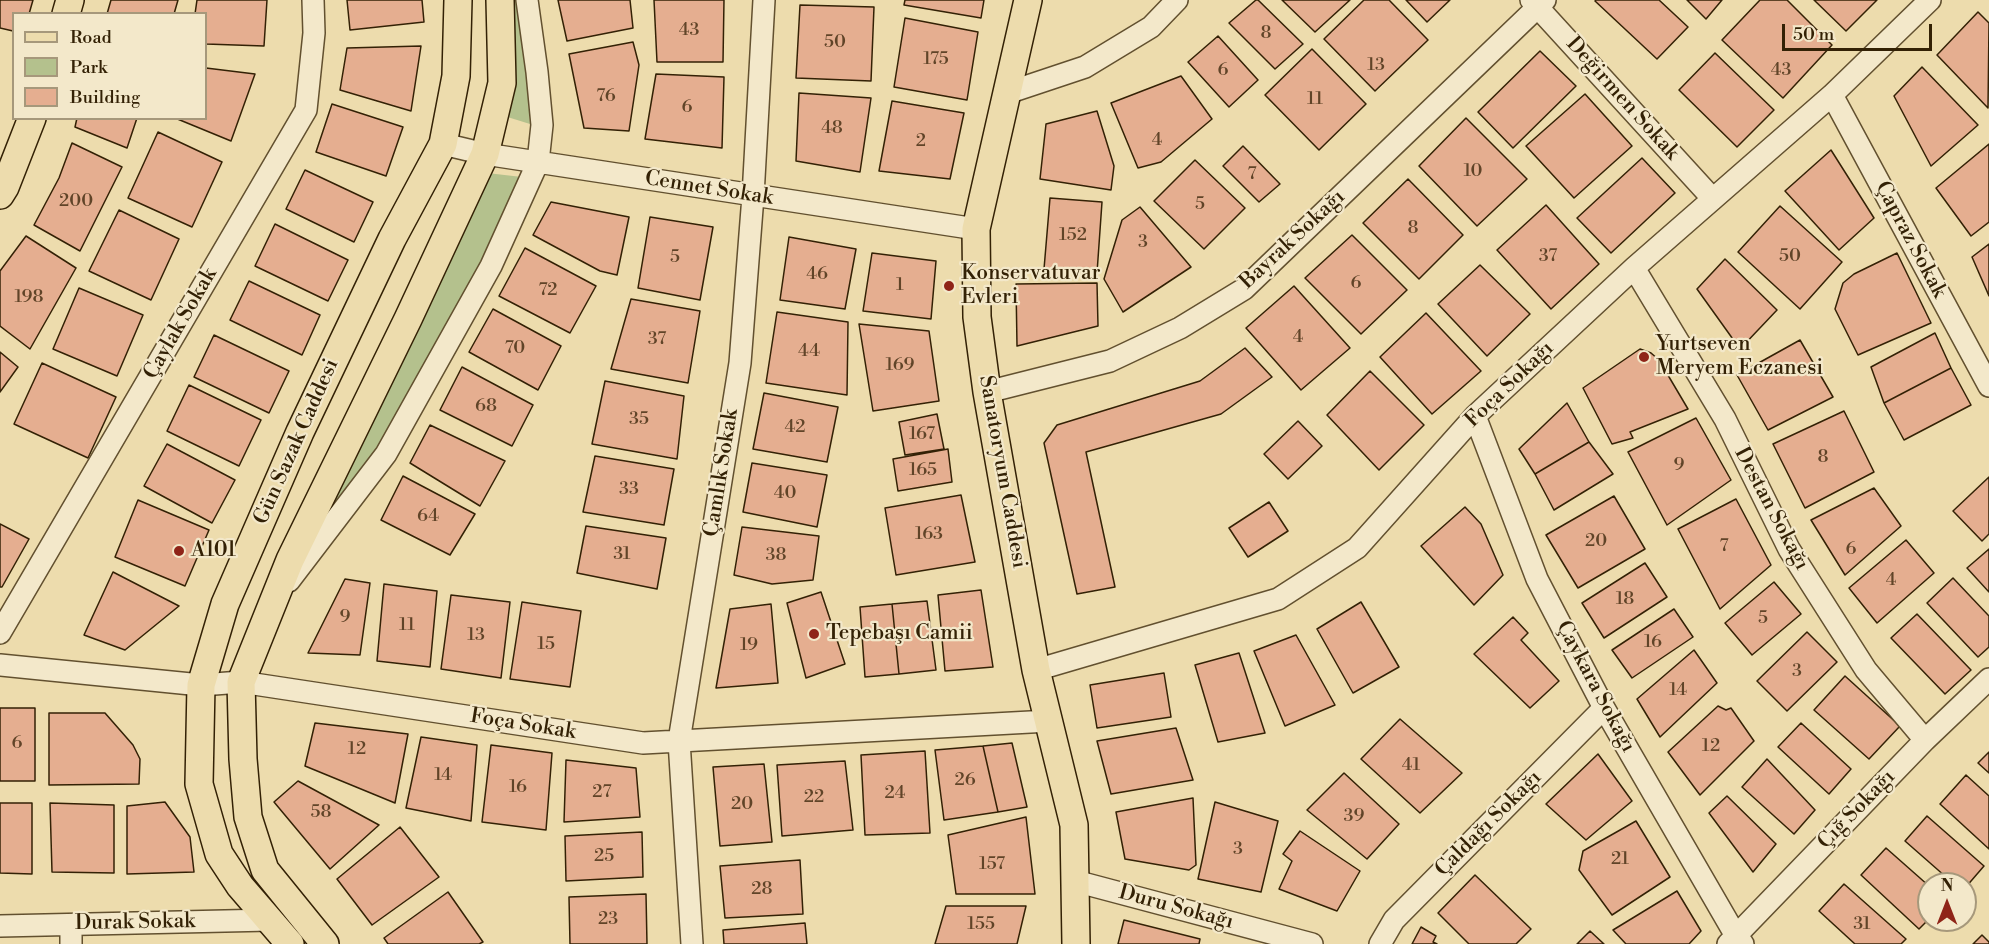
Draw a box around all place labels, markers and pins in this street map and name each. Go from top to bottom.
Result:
place label: Konservatuvar Evleri [961,261,1101,311]
marker: Konservatuvar Evleri [942,279,956,293]
place label: Yurtseven Meryem Eczanesi [1656,332,1823,382]
marker: Yurtseven Meryem Eczanesi [1637,350,1651,364]
place label: A101 [191,538,236,564]
marker: A101 [172,544,186,558]
place label: Tepebaşı Camii [826,621,973,647]
marker: Tepebaşı Camii [807,627,821,641]

